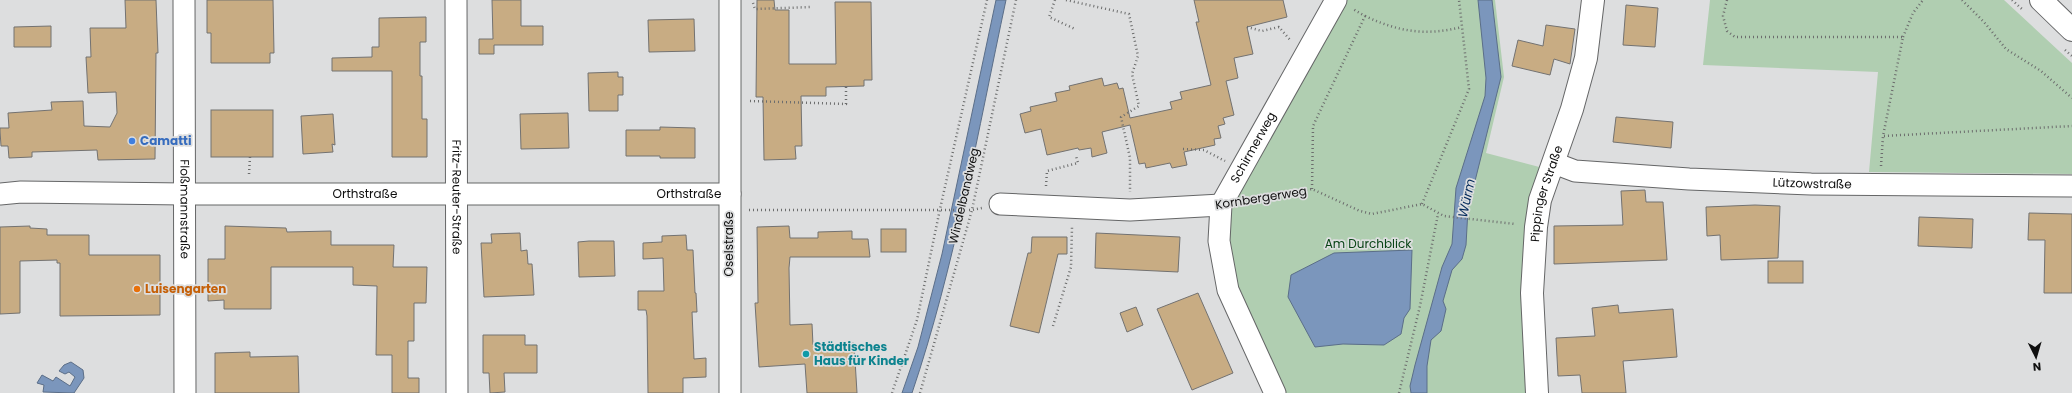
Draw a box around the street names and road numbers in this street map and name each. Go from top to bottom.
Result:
street label: Schirmerweg [1226,109,1280,186]
street label: Fritz-Reuter-Straße [448,139,466,255]
street label: Pippinger Straße [1526,143,1567,243]
street label: Windelbandweg [944,146,983,246]
street label: Floßmannstraße [176,159,194,259]
street label: Lützowstraße [1772,173,1852,192]
street label: Kornbergerweg [1214,182,1308,213]
street label: Orthstraße [332,185,397,202]
street label: Orthstraße [656,185,721,202]
street label: Oselstraße [720,212,737,276]

